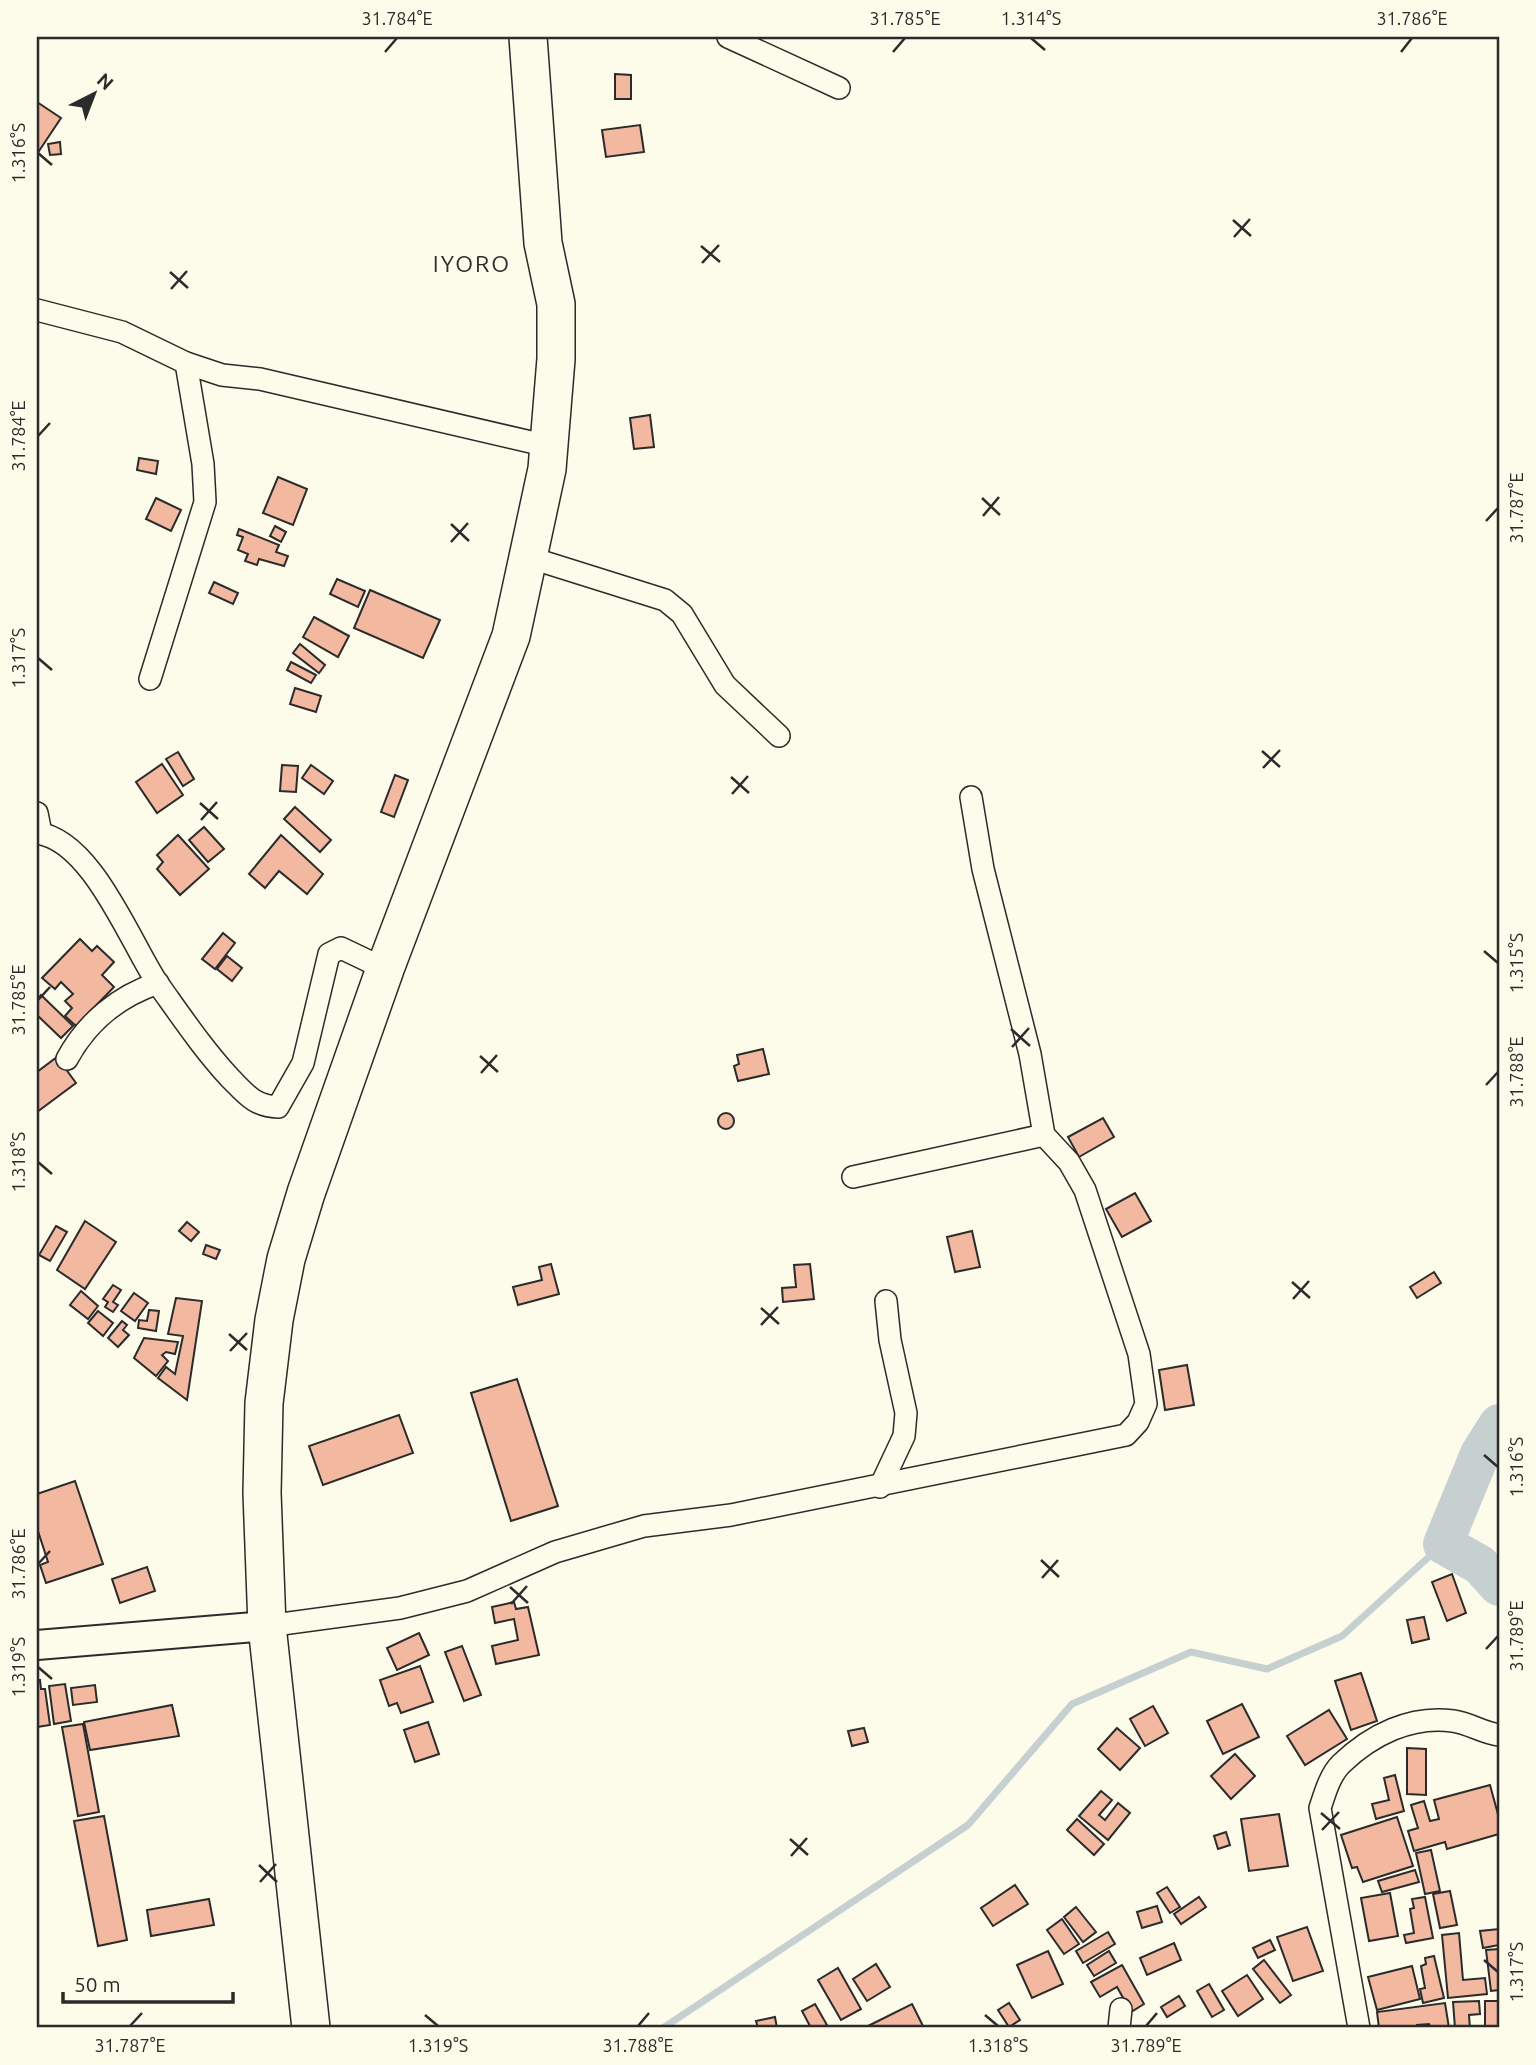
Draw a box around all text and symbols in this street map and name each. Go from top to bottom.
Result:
text: 31.784°E [361,8,433,28]
text: 31.785°E [869,8,941,28]
text: 1.314°S [1001,8,1061,28]
text: 31.786°E [1376,8,1448,28]
north arrow [60,60,130,130]
text: N [93,68,118,94]
text: 1.316°S [8,123,28,183]
district label: IYORO [433,251,511,276]
text: 31.784°E [8,400,28,472]
text: 31.787°E [1506,472,1526,544]
text: 1.317°S [8,628,28,688]
text: 1.315°S [1506,933,1526,993]
text: 31.785°E [8,964,28,1036]
text: 31.788°E [1506,1036,1526,1108]
text: 1.318°S [8,1132,28,1192]
text: 1.316°S [1506,1437,1526,1497]
text: 31.786°E [8,1528,28,1600]
text: 31.789°E [1506,1600,1526,1672]
text: 1.319°S [8,1637,28,1697]
text: 1.317°S [1506,1942,1526,2002]
scale bar [63,1960,233,2004]
text: 50 m [74,1972,121,1996]
text: 31.787°E [94,2035,166,2055]
text: 1.319°S [408,2035,468,2055]
text: 31.788°E [602,2035,674,2055]
text: 1.318°S [968,2035,1028,2055]
text: 31.789°E [1110,2035,1182,2055]

